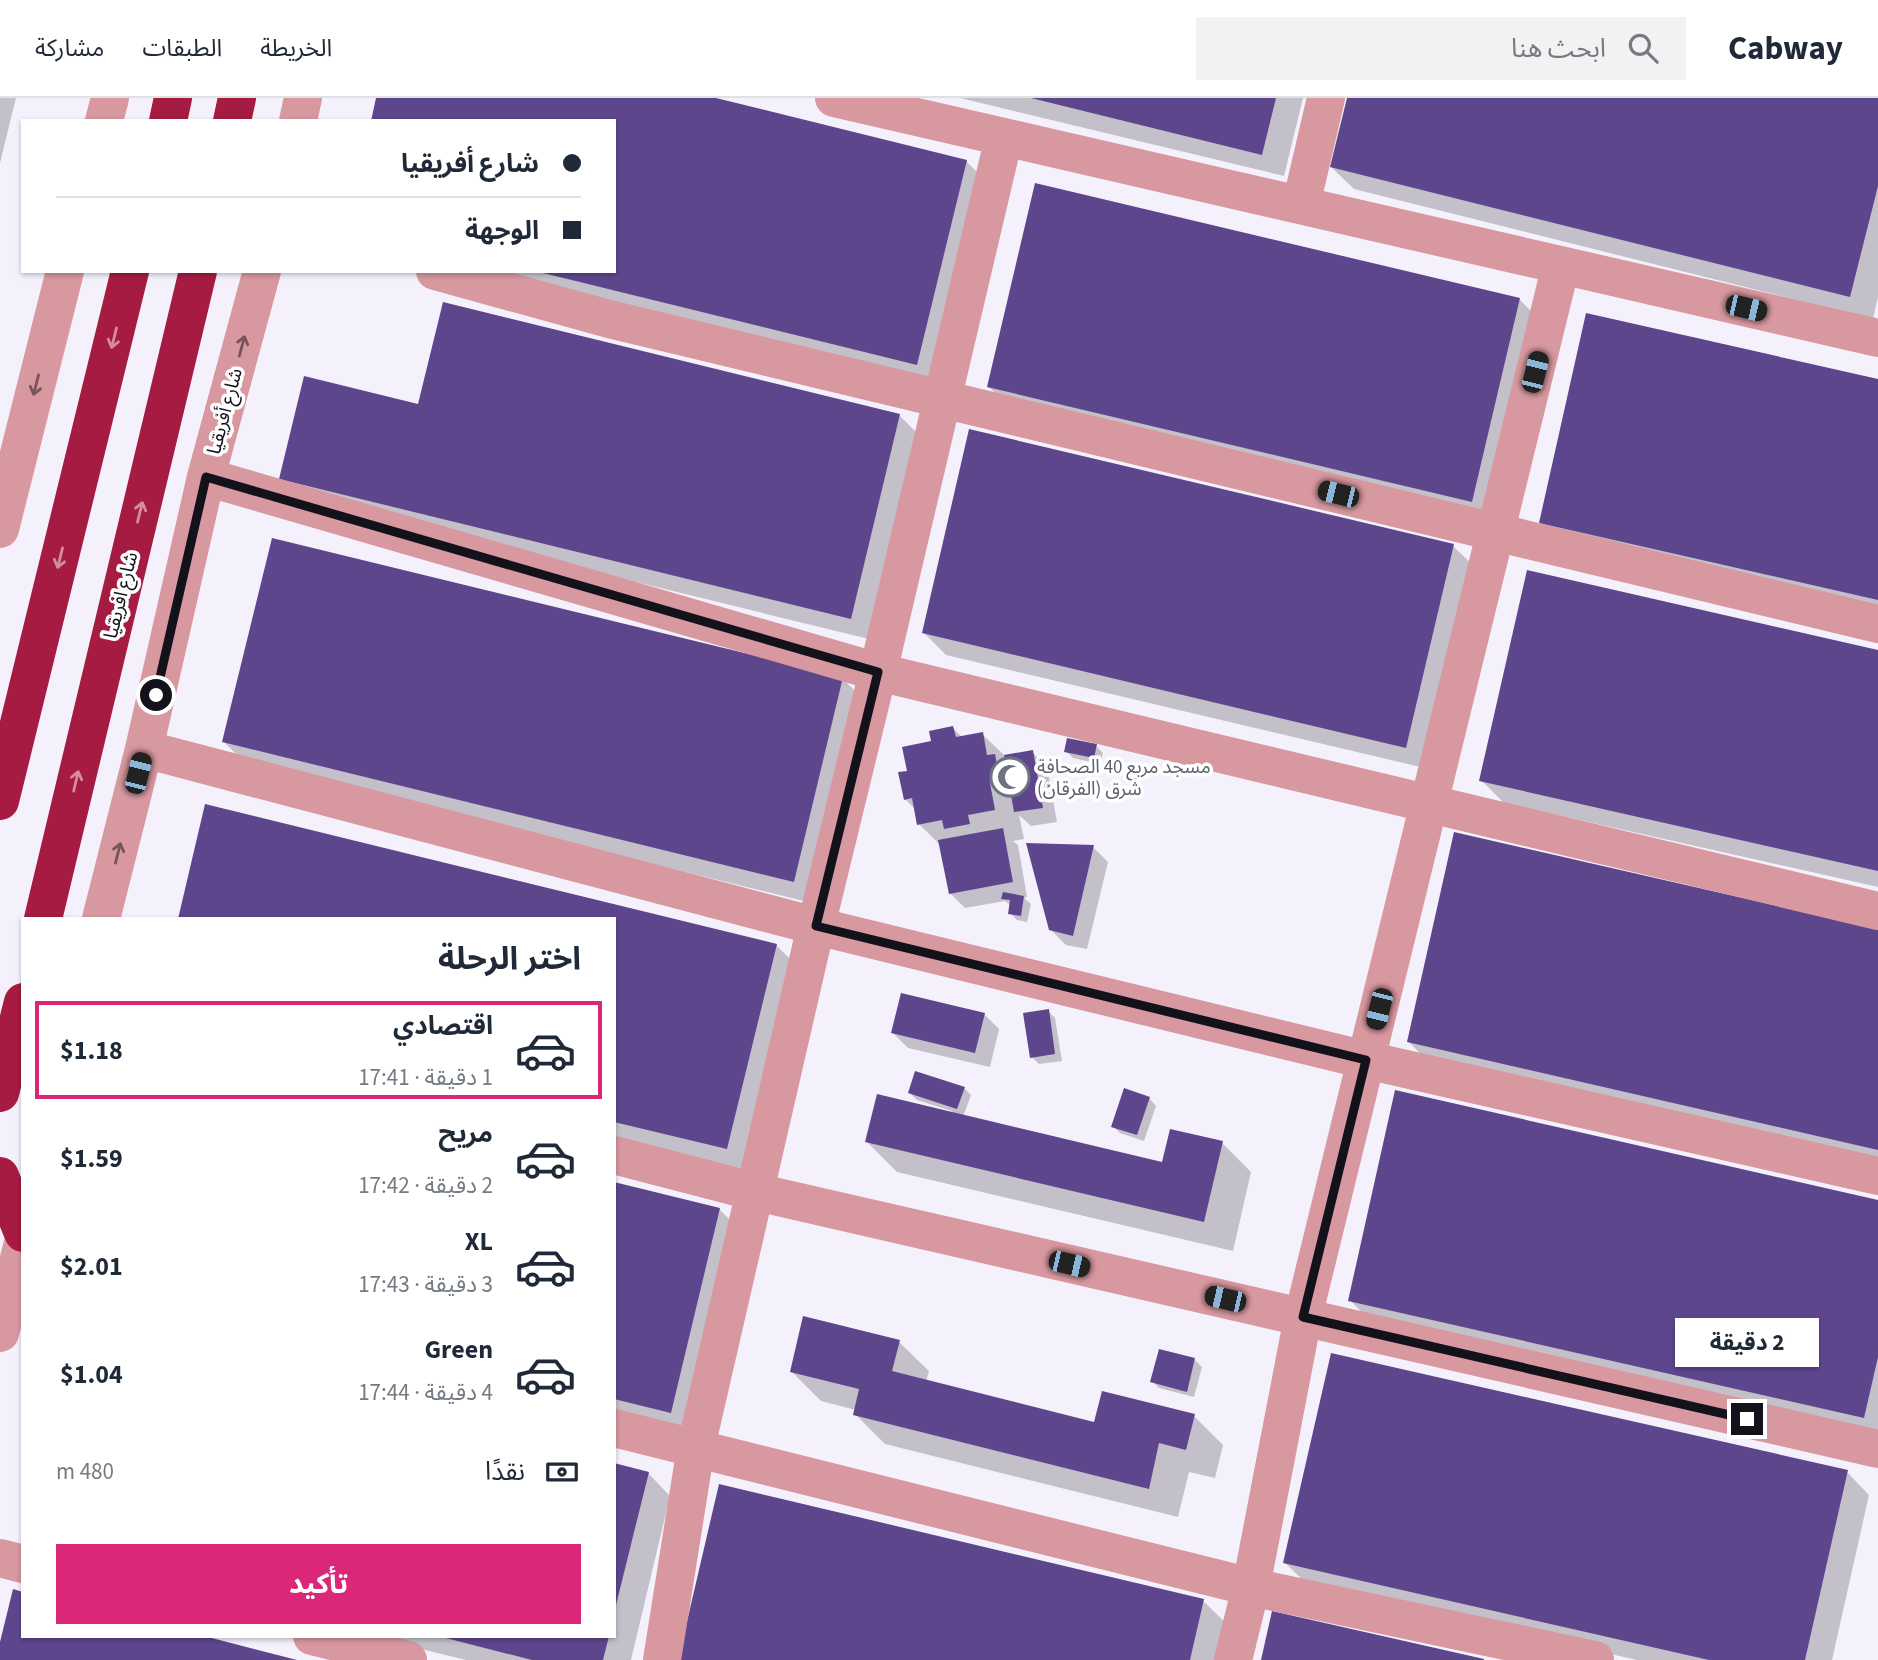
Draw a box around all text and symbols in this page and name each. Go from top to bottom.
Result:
search box [1196,17,1686,80]
text: Cabway [1728,25,1843,72]
icon: search [1624,29,1662,67]
text: ابحث هنا [1511,30,1606,67]
text: مشاركة [35,31,104,66]
text: الطبقات [142,31,222,66]
text: الخريطة [260,31,332,66]
text: شارع أفريقيا [401,145,539,182]
text: الوجهة [465,212,539,249]
car [1724,293,1769,323]
one-way arrow [107,326,120,348]
one-way arrow [236,335,249,358]
car [1520,349,1551,395]
street label: شارع أفريقيا [201,365,250,458]
one-way arrow [29,373,42,396]
car [1316,479,1361,509]
one-way arrow [134,501,147,524]
one-way arrow [53,546,66,569]
street label: شارع افريقيا [98,549,145,642]
route start [140,679,172,711]
car [123,750,154,796]
place label: مسجد مربع 40 الصحافة شرق (الفرقان) [1037,754,1211,803]
mosque icon: مسجد مربع 40 الصحافة شرق (الفرقان) [989,756,1031,798]
one-way arrow [69,770,83,793]
one-way arrow [112,842,125,864]
text: اختر الرحلة [438,936,581,982]
car [1364,986,1395,1032]
text: اقتصادي [393,1007,493,1044]
icon: car [514,1019,577,1082]
text: $1.18 [60,1032,123,1069]
text: 1 دقيقة · 17:41 [358,1061,493,1094]
text: مريح [438,1115,493,1152]
icon: car [514,1127,577,1190]
text: $1.59 [60,1140,123,1177]
text: 2 دقيقة · 17:42 [358,1169,493,1202]
text: XL [465,1223,493,1260]
icon: car [514,1235,577,1298]
text: $2.01 [60,1248,123,1285]
car [1047,1249,1092,1279]
text: 3 دقيقة · 17:43 [358,1268,493,1301]
car [1203,1284,1248,1314]
callout: 2 دقيقة [1675,1318,1819,1366]
text: 2 دقيقة [1710,1326,1784,1359]
text: Green [425,1331,493,1368]
icon: car [514,1343,577,1406]
text: $1.04 [60,1356,123,1393]
text: 4 دقيقة · 17:44 [358,1376,493,1409]
route end [1731,1403,1763,1435]
text: نقدًا [485,1453,525,1490]
icon: cash [543,1453,581,1491]
text: 480 m [56,1455,114,1488]
button: تأكيد [56,1544,581,1624]

